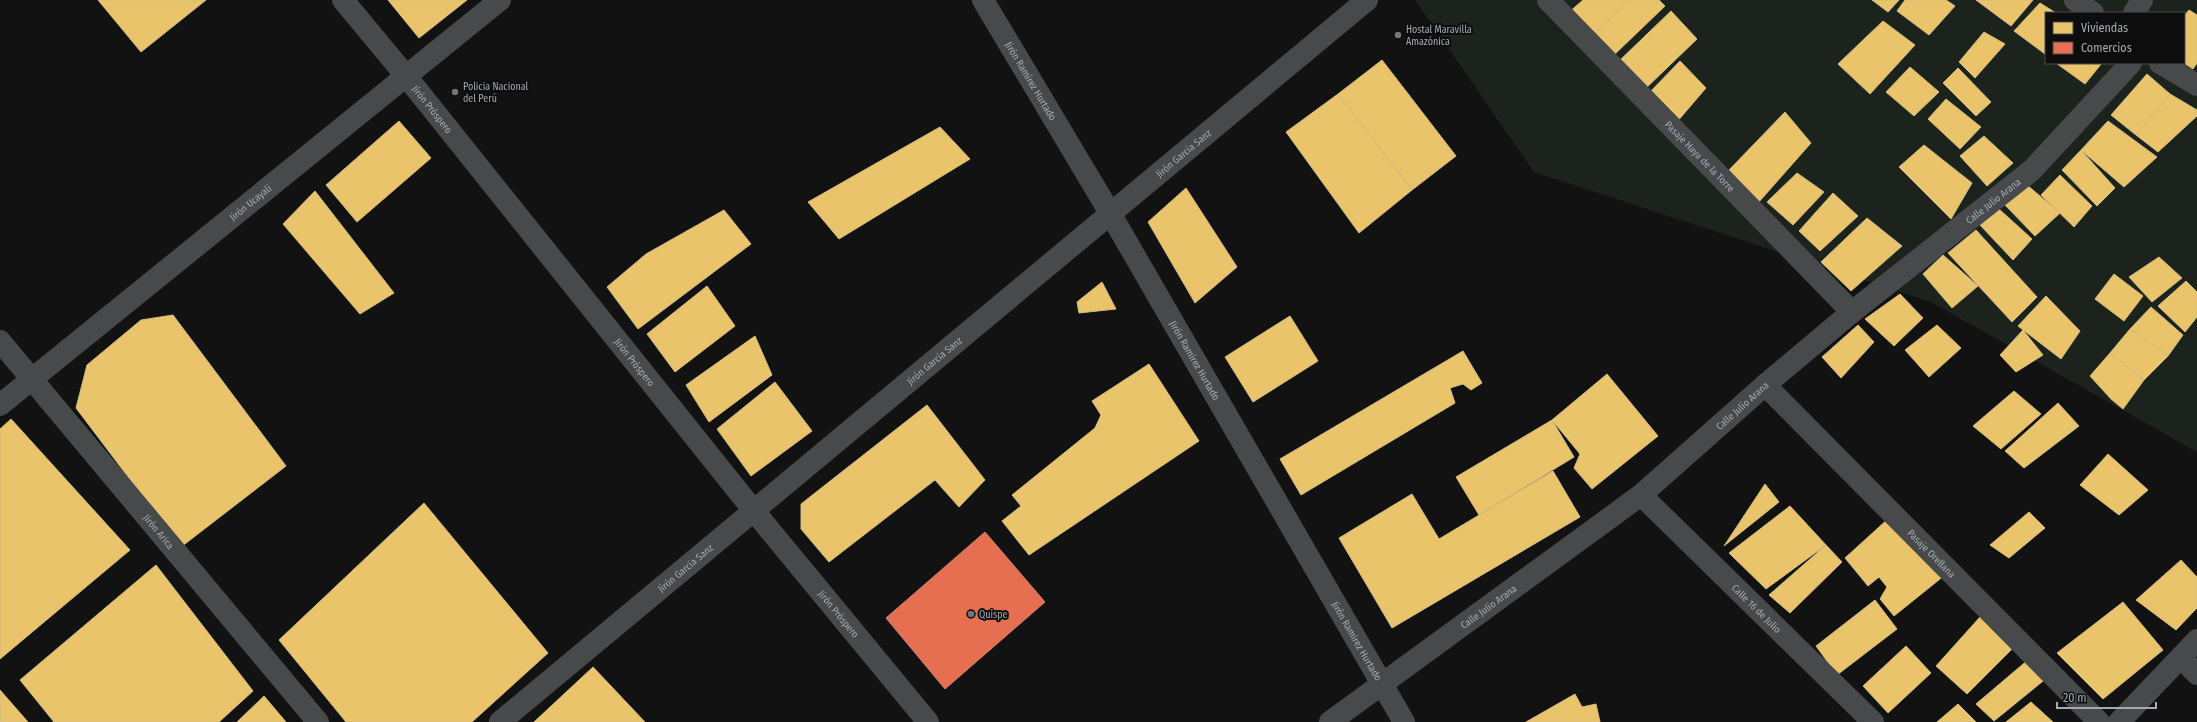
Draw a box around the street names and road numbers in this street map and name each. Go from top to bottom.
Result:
street label: Jirón Ramírez Hurtado [1002,40,1058,123]
street label: Jirón Próspero [409,83,454,136]
street label: Pasaje Haya de la Torre [1662,119,1737,195]
street label: Jirón García Sanz [1154,127,1214,180]
street label: Calle Julio Arana [1964,176,2024,227]
street label: Jirón Ucayali [227,183,274,224]
street label: Jirón Ramírez Hurtado [1167,319,1222,403]
street label: Jirón García Sanz [905,335,965,388]
street label: Jirón Próspero [611,336,657,389]
street label: Calle Julio Arana [1714,379,1772,433]
street label: Jirón Arica [140,512,176,552]
street label: Pasaje Orellana [1905,527,1958,581]
street label: Jirón García Sanz [656,542,716,595]
street label: Calle 16 de Julio [1729,582,1783,636]
street label: Calle Julio Arana [1458,583,1519,632]
street label: Jirón Próspero [815,588,861,641]
street label: Jirón Ramírez Hurtado [1329,599,1384,683]

